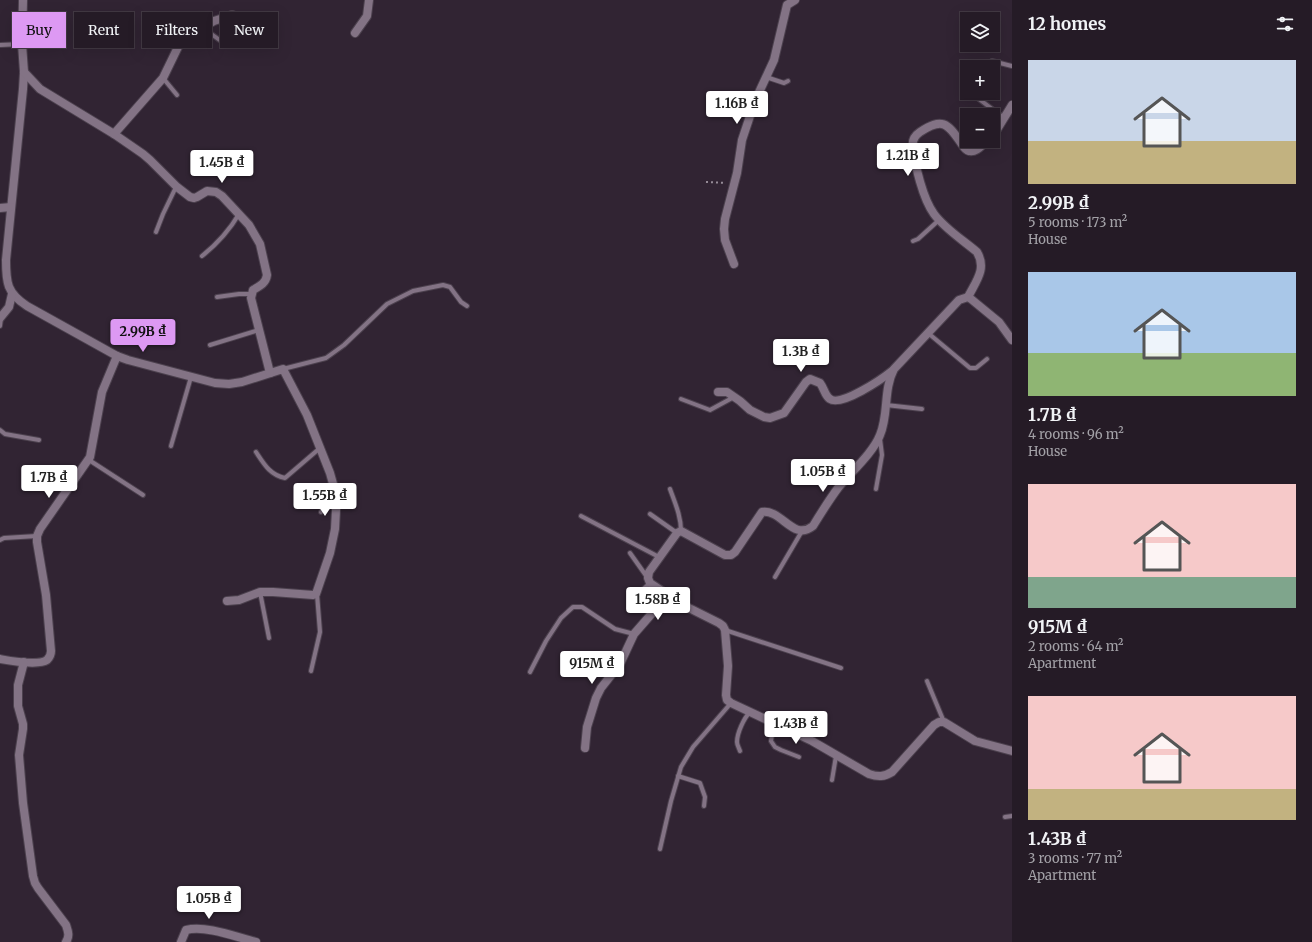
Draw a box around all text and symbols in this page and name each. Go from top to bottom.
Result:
chip: Buy [12,12,66,48]
chip: Rent [74,12,134,48]
chip: Filters [142,12,212,48]
chip: New [220,12,278,48]
map controls [960,12,1000,148]
button: layers [960,12,1000,52]
text: 12 homes [1028,13,1106,35]
icon: filters [1274,13,1296,35]
button: + [960,60,1000,100]
icon: home [1126,86,1198,158]
pin: 1.16B ₫ [700,91,774,125]
text: 1.16B ₫ [715,95,759,112]
button: − [960,108,1000,148]
pin: 1.21B ₫ [871,143,945,177]
text: 1.21B ₫ [886,147,930,164]
pin: 1.45B ₫ [185,150,259,184]
text: 1.45B ₫ [199,154,245,171]
text: 2.99B ₫ [1028,192,1090,214]
text: 5 rooms · 173 m² [1028,214,1127,231]
text: House [1028,231,1067,248]
icon: home [1126,298,1198,370]
pin: 2.99B ₫ [106,319,180,353]
text: 2.99B ₫ [119,323,167,340]
pin: 1.3B ₫ [768,339,834,373]
text: 1.3B ₫ [782,343,820,360]
text: 1.7B ₫ [1028,404,1077,426]
text: 4 rooms · 96 m² [1028,426,1124,443]
text: House [1028,443,1067,460]
pin: 1.05B ₫ [786,459,860,493]
text: 1.05B ₫ [800,463,846,480]
pin: 1.7B ₫ [16,465,82,499]
text: 1.7B ₫ [30,469,68,486]
pin: 1.55B ₫ [288,483,362,517]
text: 1.55B ₫ [302,487,348,504]
icon: home [1126,510,1198,582]
pin: 1.58B ₫ [621,587,695,621]
text: 1.58B ₫ [635,591,681,608]
text: 915M ₫ [1028,616,1088,638]
text: 2 rooms · 64 m² [1028,638,1124,655]
pin: 915M ₫ [559,651,625,685]
text: 915M ₫ [569,655,615,672]
text: Apartment [1028,655,1096,672]
pin: 1.43B ₫ [759,711,833,745]
text: 1.43B ₫ [773,715,819,732]
icon: home [1126,722,1198,794]
text: 1.43B ₫ [1028,828,1087,850]
text: 3 rooms · 77 m² [1028,850,1122,867]
text: Apartment [1028,867,1096,884]
pin: 1.05B ₫ [172,886,246,920]
text: 1.05B ₫ [186,890,232,907]

